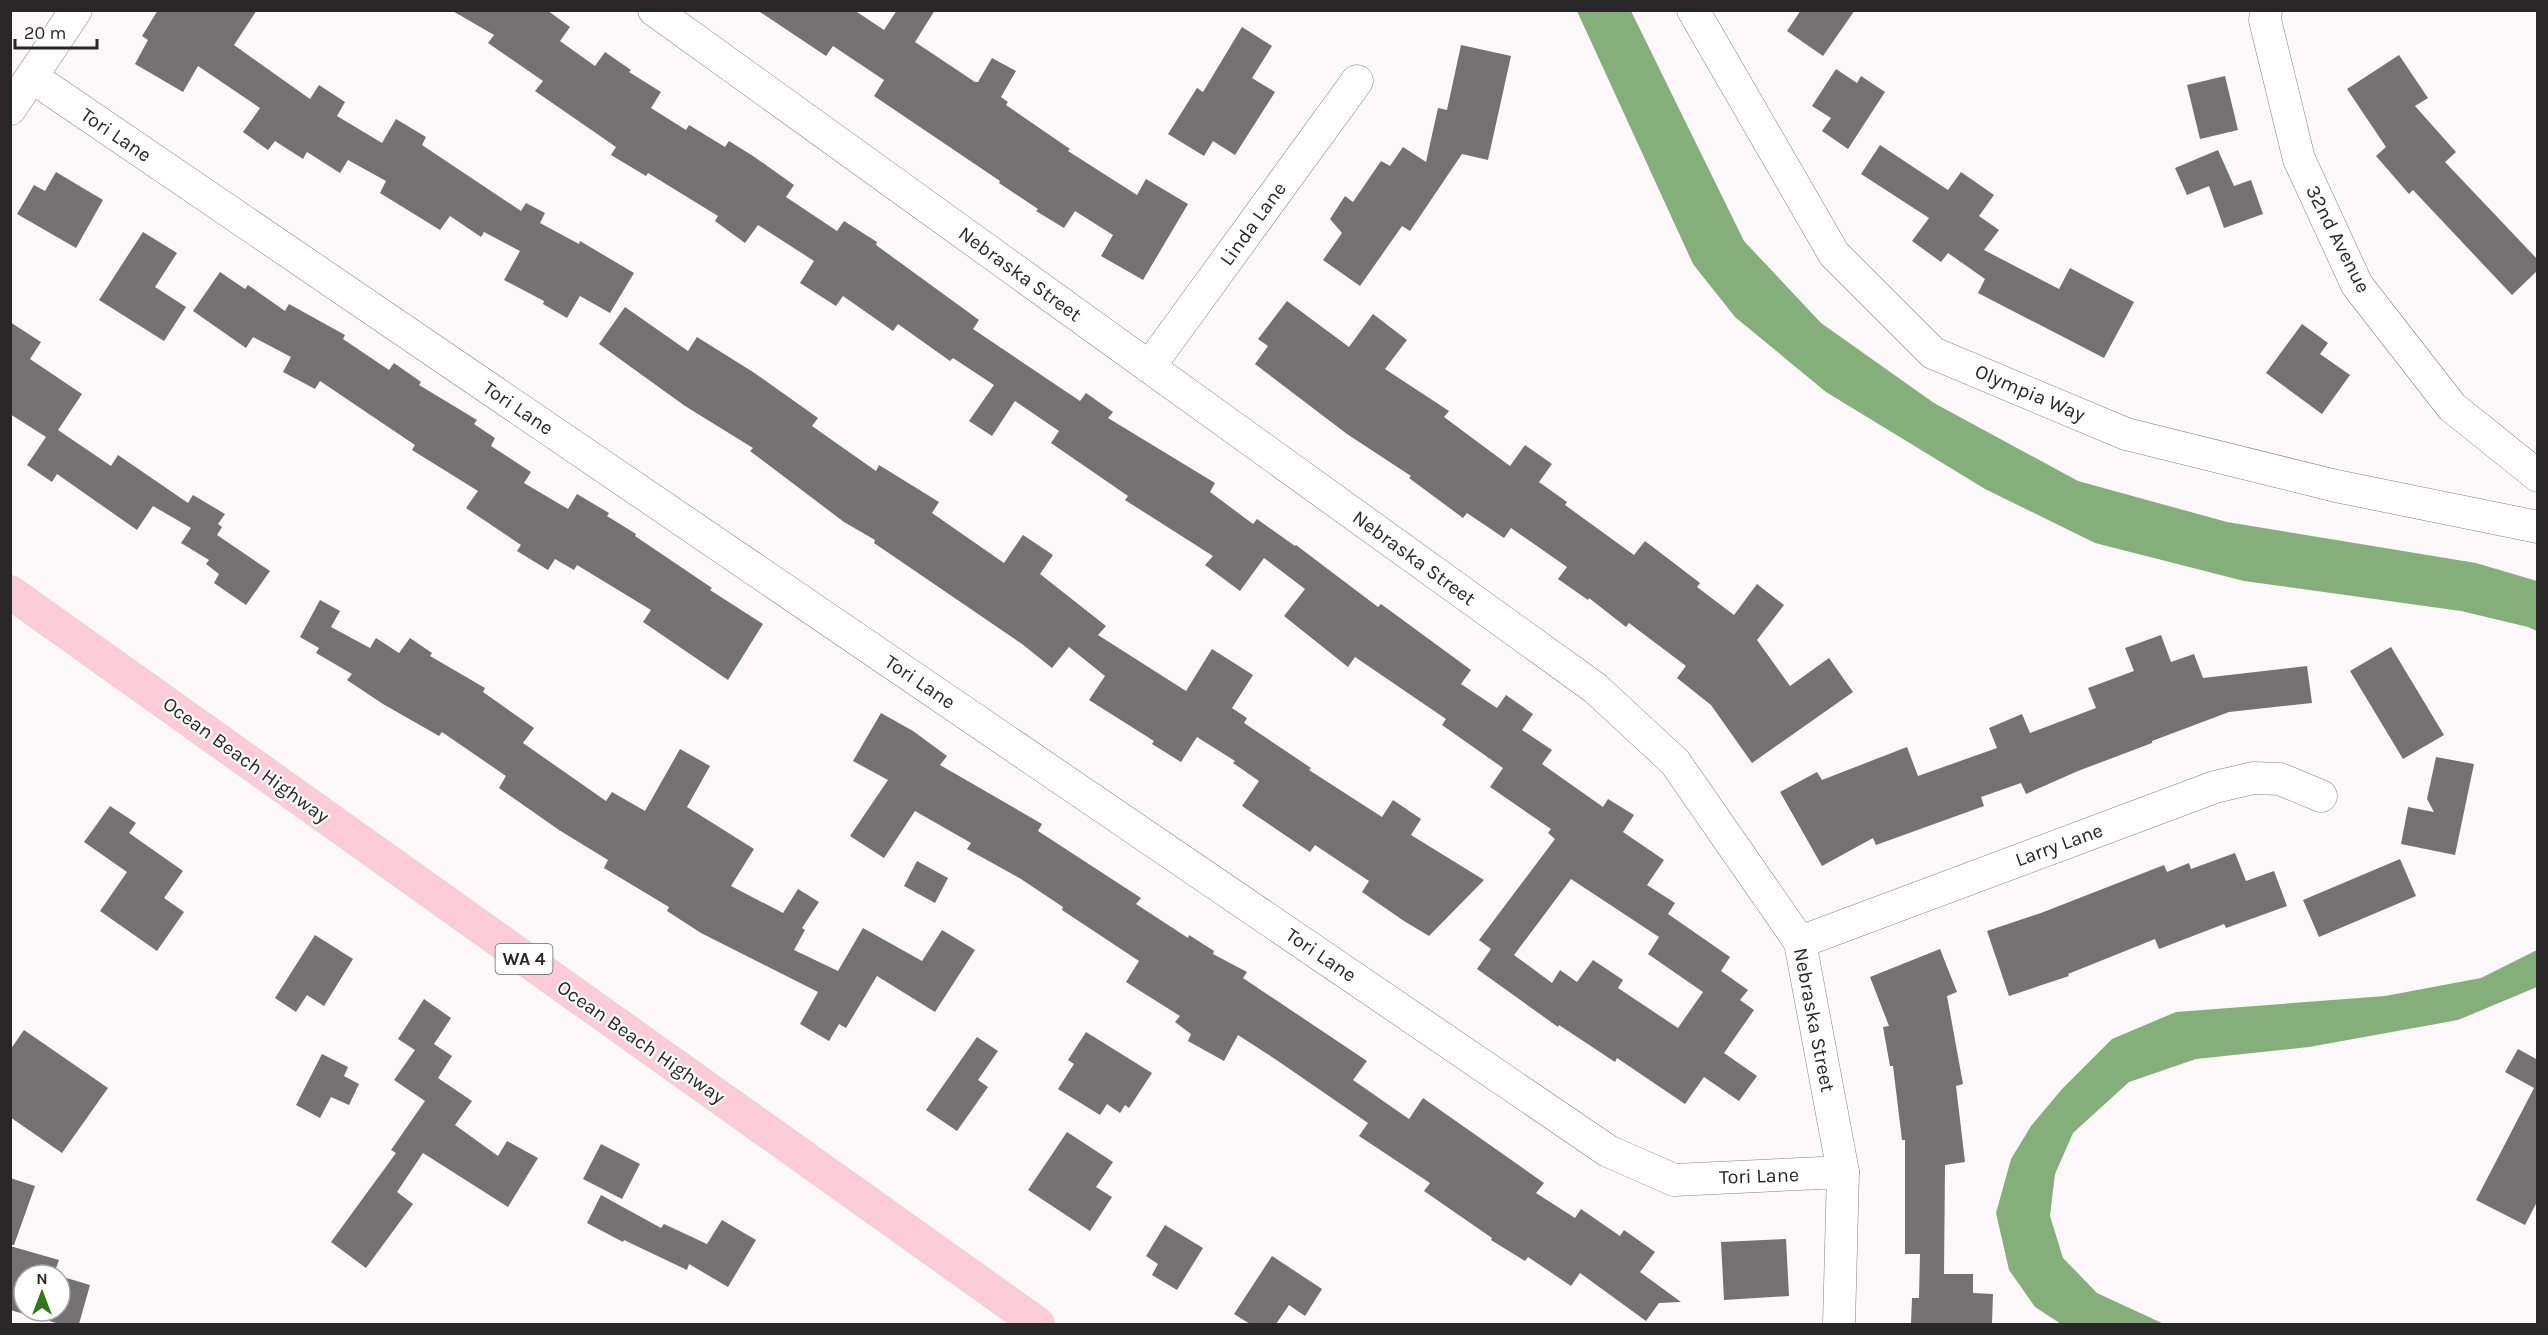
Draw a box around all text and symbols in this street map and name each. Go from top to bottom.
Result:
scale bar [15,12,98,50]
text: 20 m [24,22,66,44]
street label: Tori Lane [76,103,156,167]
street label: Linda Lane [1215,178,1291,270]
street label: 32nd Avenue [2301,181,2375,297]
street label: Nebraska Street [954,222,1086,327]
street label: Olympia Way [1971,359,2089,427]
street label: Tori Lane [478,376,558,440]
street label: Nebraska Street [1348,506,1480,611]
street label: Tori Lane [880,650,960,714]
street label: Ocean Beach Highway [158,692,334,828]
street label: Larry Lane [2012,819,2106,871]
street label: Tori Lane [1281,923,1361,987]
road number: WA 4 [496,944,552,974]
street label: Nebraska Street [1789,946,1839,1095]
street label: Ocean Beach Highway [553,975,729,1109]
street label: Tori Lane [1719,1163,1799,1189]
north arrow [12,1263,72,1323]
text: N [36,1269,48,1288]

